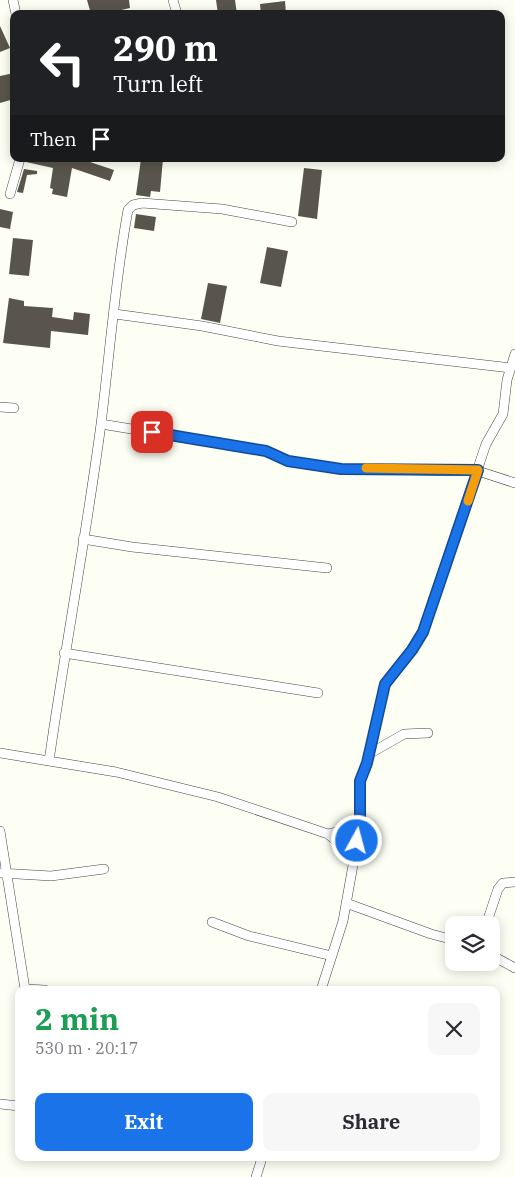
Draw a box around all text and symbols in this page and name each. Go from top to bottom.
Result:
text: 290 m [113,25,218,71]
icon: left [30,30,95,95]
text: Turn left [113,69,203,98]
icon: arrive [87,125,115,153]
text: Then [30,127,77,151]
pin [131,411,173,453]
icon: arrive [138,418,166,446]
position arrow [330,814,382,866]
map controls [445,916,500,971]
button: layers [445,916,500,971]
text: 2 min [35,999,119,1038]
button: close [428,1003,480,1055]
text: 530 m · 20:17 [35,1038,138,1058]
button: Exit [35,1093,253,1151]
button: Share [263,1093,480,1151]

